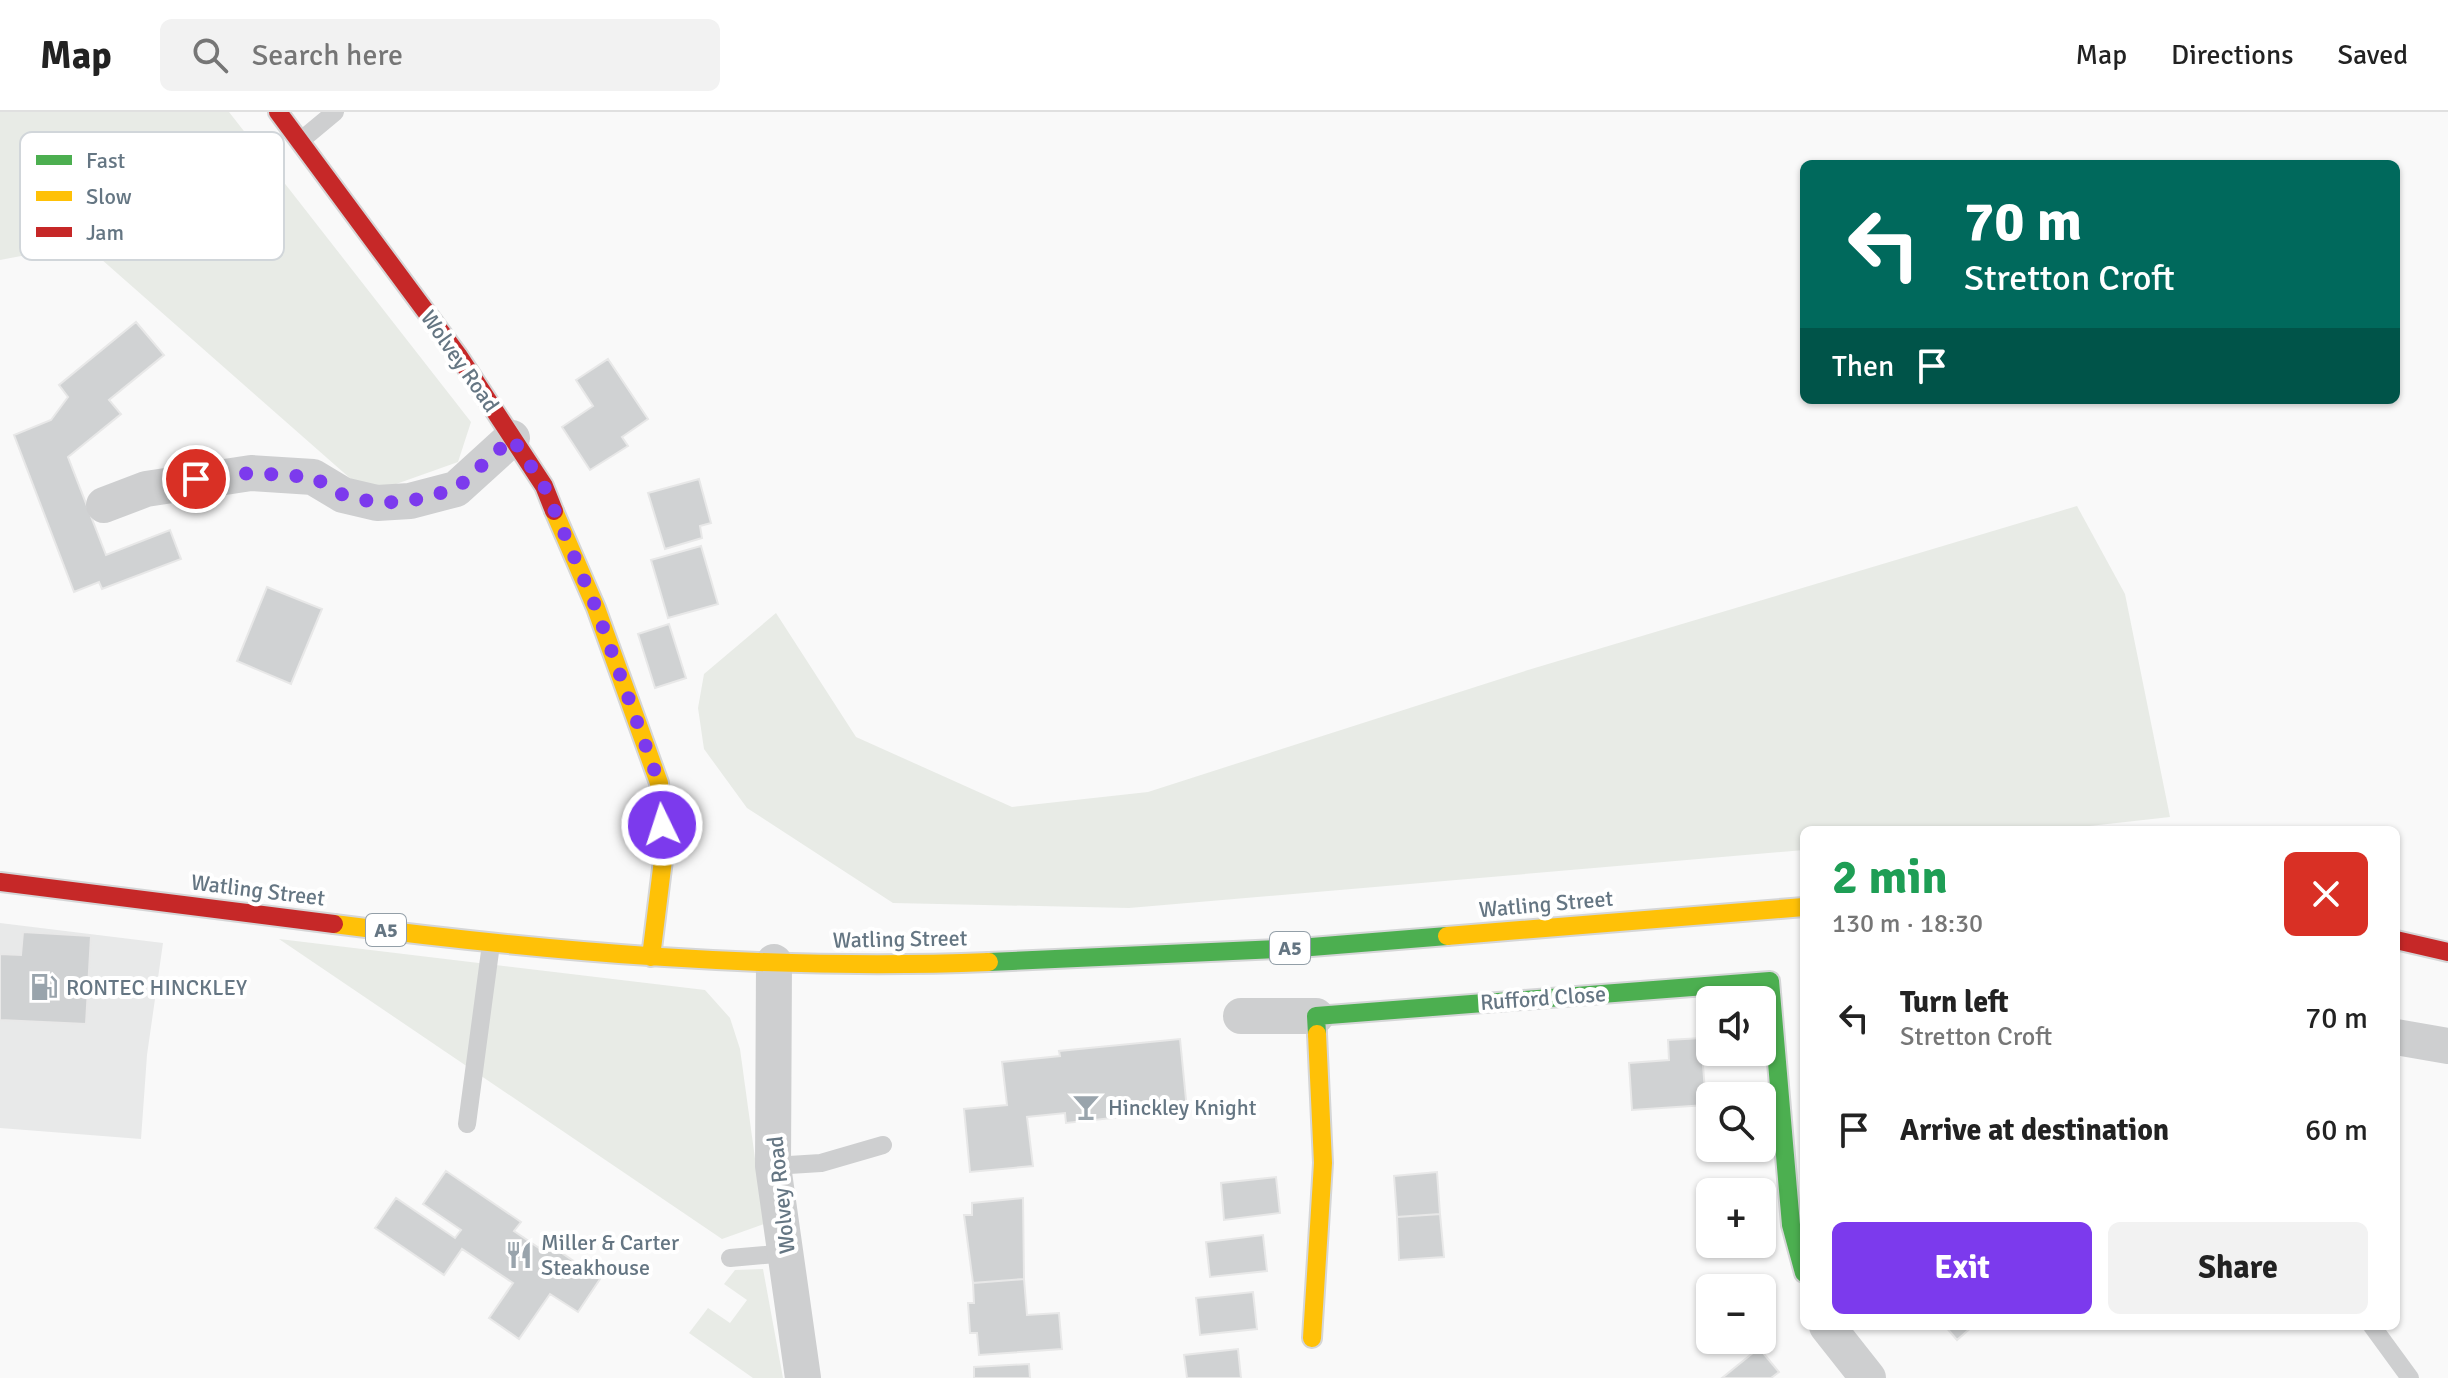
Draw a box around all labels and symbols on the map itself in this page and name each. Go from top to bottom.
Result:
legend [20,132,284,260]
text: Fast [86,147,126,174]
text: Slow [86,183,132,210]
text: Jam [86,219,124,246]
street label: Wolvey Road [415,305,505,417]
pin [162,445,230,513]
position arrow [620,783,704,867]
street label: Watling Street [190,868,327,912]
street label: Watling Street [1478,885,1615,923]
road number: A5 [366,914,406,946]
street label: Watling Street [832,924,968,954]
road number: A5 [1270,932,1310,964]
fuel station icon: RONTEC HINCKLEY [29,972,59,1002]
place label: RONTEC HINCKLEY [66,974,247,1001]
street label: Rufford Close [1479,980,1607,1016]
bar icon: Hinckley Knight [1071,1092,1101,1122]
place label: Hinckley Knight [1108,1094,1257,1121]
street label: Wolvey Road [761,1135,801,1255]
place label: Miller & Carter Steakhouse [541,1229,679,1281]
restaurant icon: Miller & Carter Steakhouse [504,1240,534,1270]

